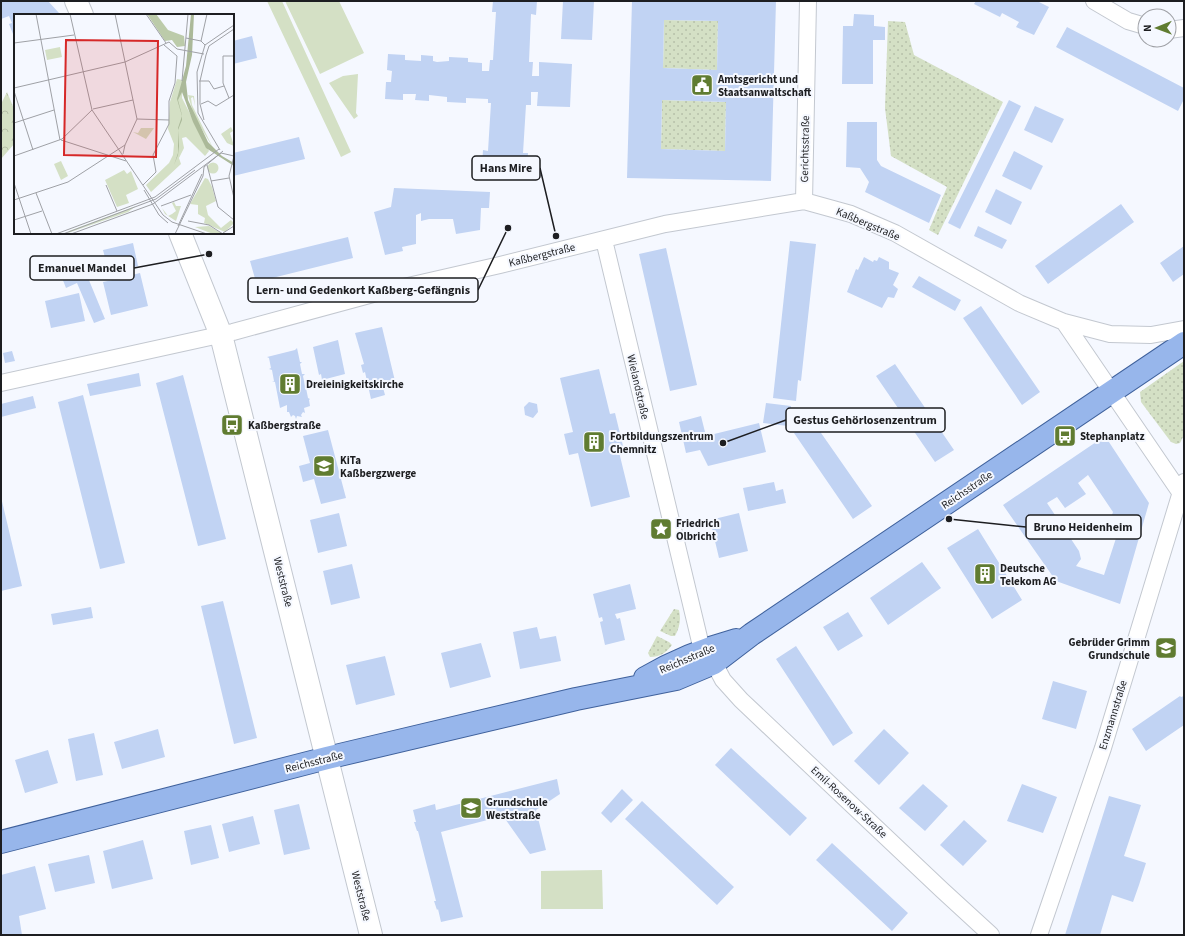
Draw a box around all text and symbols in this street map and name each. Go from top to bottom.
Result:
north arrow [1137,8,1177,48]
inset map [14,14,234,234]
text: N [1140,24,1155,32]
public building icon: Amtsgericht und Staatsanwaltschaft [689,72,715,98]
place label: Amtsgericht und Staatsanwaltschaft [717,72,812,100]
street label: Gerichtsstraße [797,115,813,183]
callout: Hans Mire [472,156,540,180]
text: Hans Mire [480,160,532,177]
street label: Kaßbergstraße [834,204,903,244]
street label: Kaßbergstraße [507,239,577,271]
callout: Emanuel Mandel [30,256,134,280]
text: Emanuel Mandel [38,260,126,277]
callout: Lern- und Gedenkort Kaßberg-Gefängnis [248,278,478,302]
text: Lern- und Gedenkort Kaßberg-Gefängnis [256,282,470,299]
street label: Wielandstraße [623,353,653,422]
building icon: Dreieinigkeitskirche [277,371,303,397]
place label: Dreieinigkeitskirche [306,377,404,392]
callout: Gestus Gehörlosenzentrum [786,408,945,432]
bus stop icon: Kaßbergstraße [219,412,245,438]
text: Gestus Gehörlosenzentrum [793,412,937,429]
place label: Kaßbergstraße [248,418,321,433]
bus stop icon: Stephanplatz [1052,423,1078,449]
building icon: Fortbildungszentrum Chemnitz [581,429,607,455]
place label: Fortbildungszentrum Chemnitz [610,429,714,457]
place label: Stephanplatz [1080,429,1145,444]
school or university icon: KiTa Kaßbergzwerge [311,453,337,479]
place label: KiTa Kaßbergzwerge [340,453,417,481]
street label: Reichsstraße [938,467,996,513]
callout: Bruno Heidenheim [1026,515,1141,539]
place icon: Friedrich Olbricht [648,516,674,542]
place label: Friedrich Olbricht [676,516,720,544]
text: Bruno Heidenheim [1033,519,1133,536]
street label: Weststraße [270,555,297,609]
building icon: Deutsche Telekom AG [972,561,998,587]
place label: Deutsche Telekom AG [1000,561,1056,589]
place label: Gebrüder Grimm Grundschule [1068,635,1150,663]
school or university icon: Gebrüder Grimm Grundschule [1153,635,1179,661]
street label: Reichsstraße [657,640,718,677]
street label: Enzmannstraße [1095,678,1131,752]
street label: Reichsstraße [284,747,345,776]
street label: Emil-Rosenow-Straße [808,763,891,842]
school or university icon: Grundschule Weststraße [458,795,484,821]
place label: Grundschule Weststraße [486,795,548,823]
street label: Weststraße [348,869,375,923]

